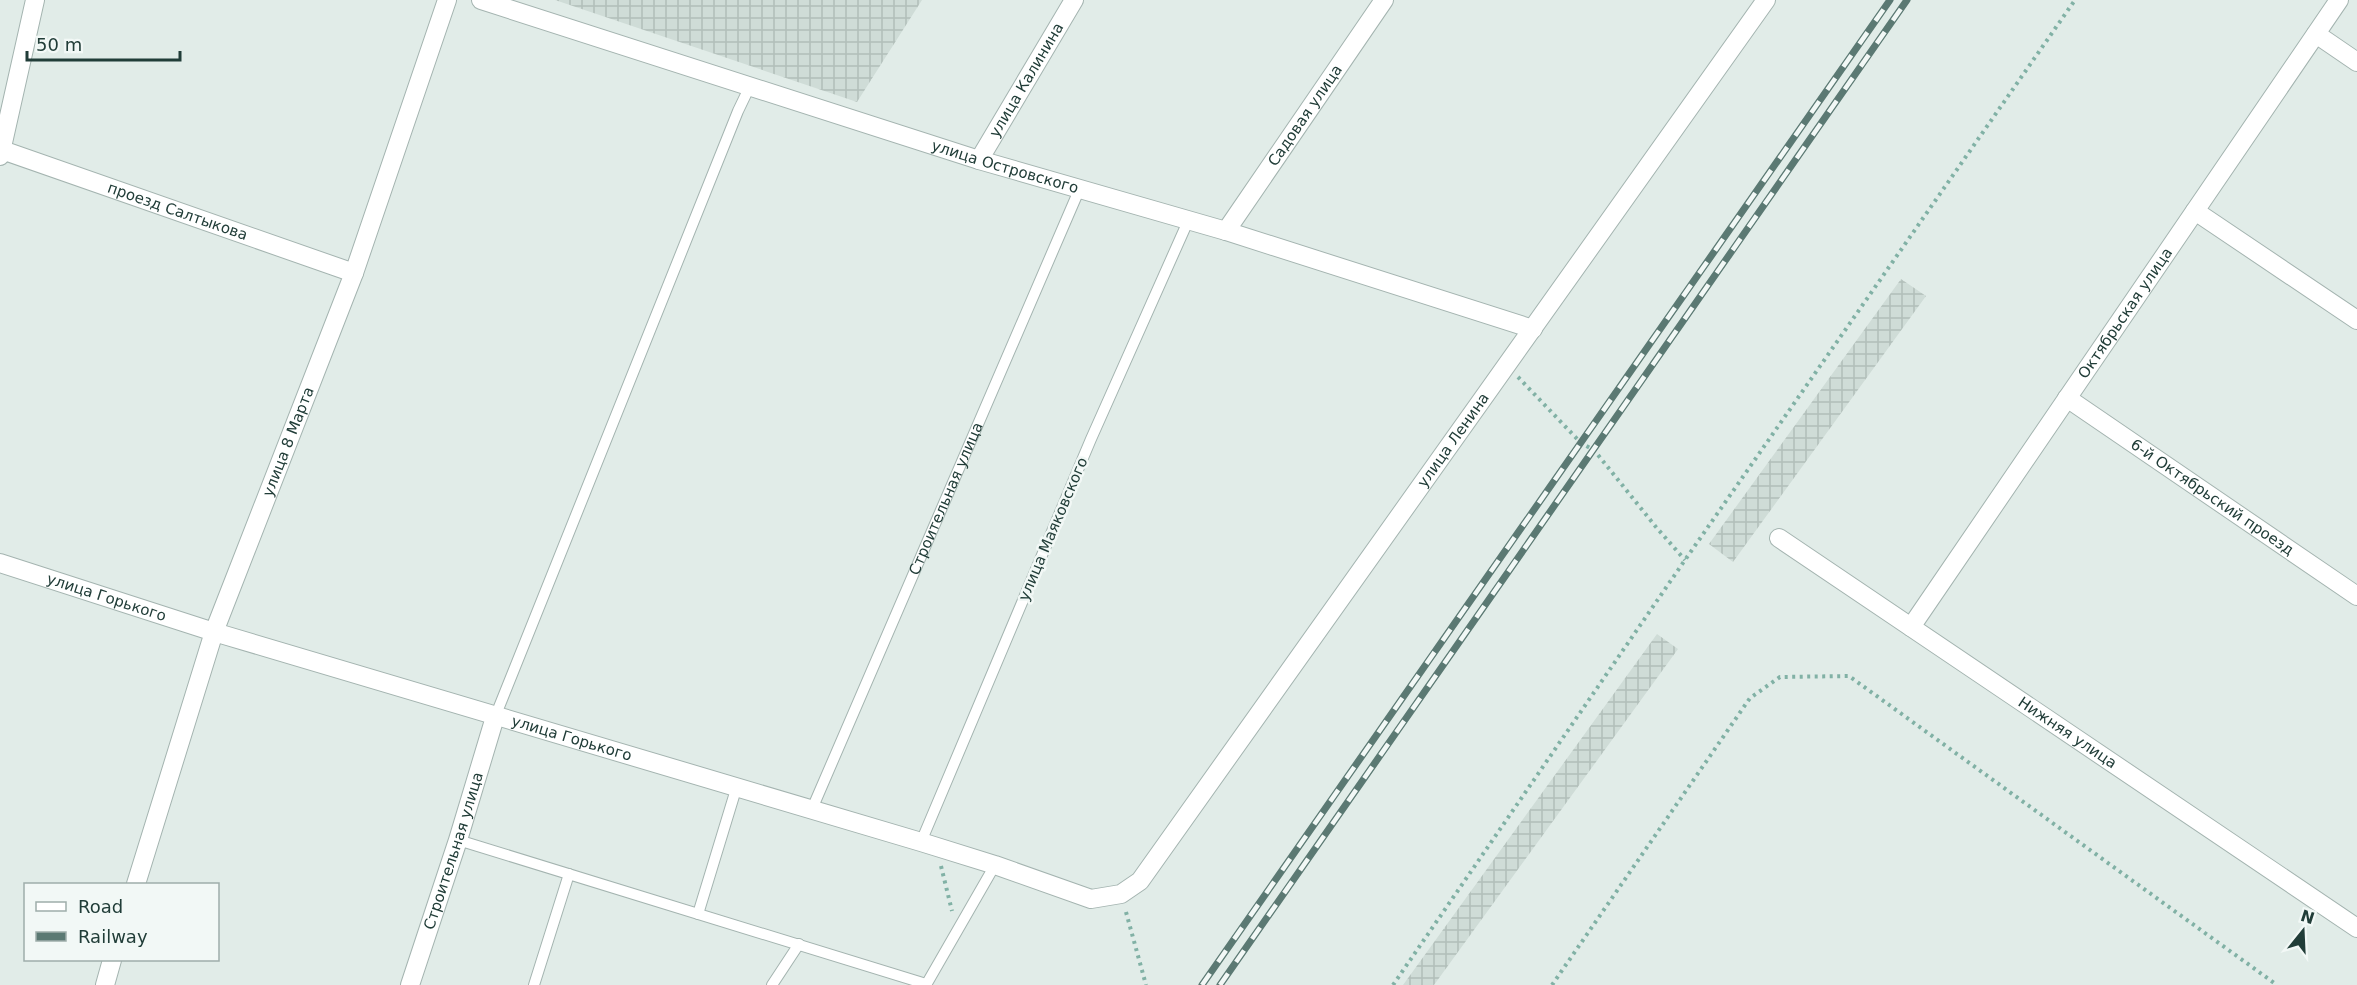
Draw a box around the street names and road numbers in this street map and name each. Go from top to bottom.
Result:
street label: улица Калинина [986,19,1067,141]
street label: Садовая улица [1264,61,1346,170]
street label: улица Островского [929,136,1081,197]
street label: проезд Салтыкова [105,179,250,244]
street label: Октябрьская улица [2074,244,2176,382]
street label: улица 8 Марта [259,384,318,499]
street label: улица Ленина [1414,389,1493,491]
street label: Строительная улица [905,420,987,578]
street label: 6-й Октябрьский проезд [2127,435,2297,559]
street label: улица Маяковского [1015,455,1091,603]
street label: улица Горького [45,570,169,625]
street label: Нижняя улица [2015,693,2120,772]
street label: улица Горького [509,712,634,765]
street label: Строительная улица [420,770,487,932]

